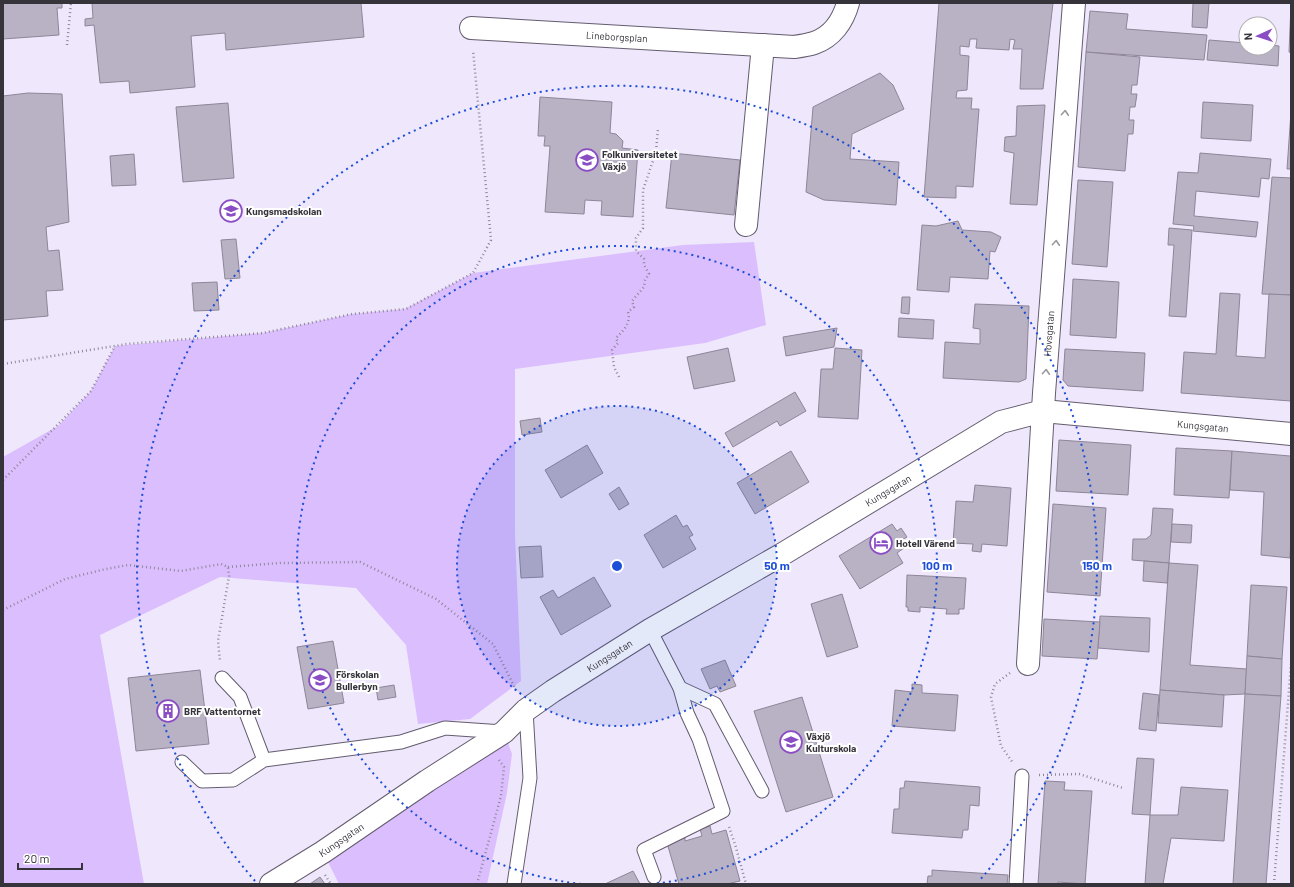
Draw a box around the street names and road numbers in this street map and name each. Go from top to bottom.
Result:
street label: Lineborgsplan [586,29,648,44]
street label: Hovsgatan [1041,310,1056,357]
street label: Kungsgatan [1177,417,1229,434]
street label: Kungsgatan [863,472,913,509]
street label: Kungsgatan [584,637,634,674]
street label: Kungsgatan [317,820,366,859]

